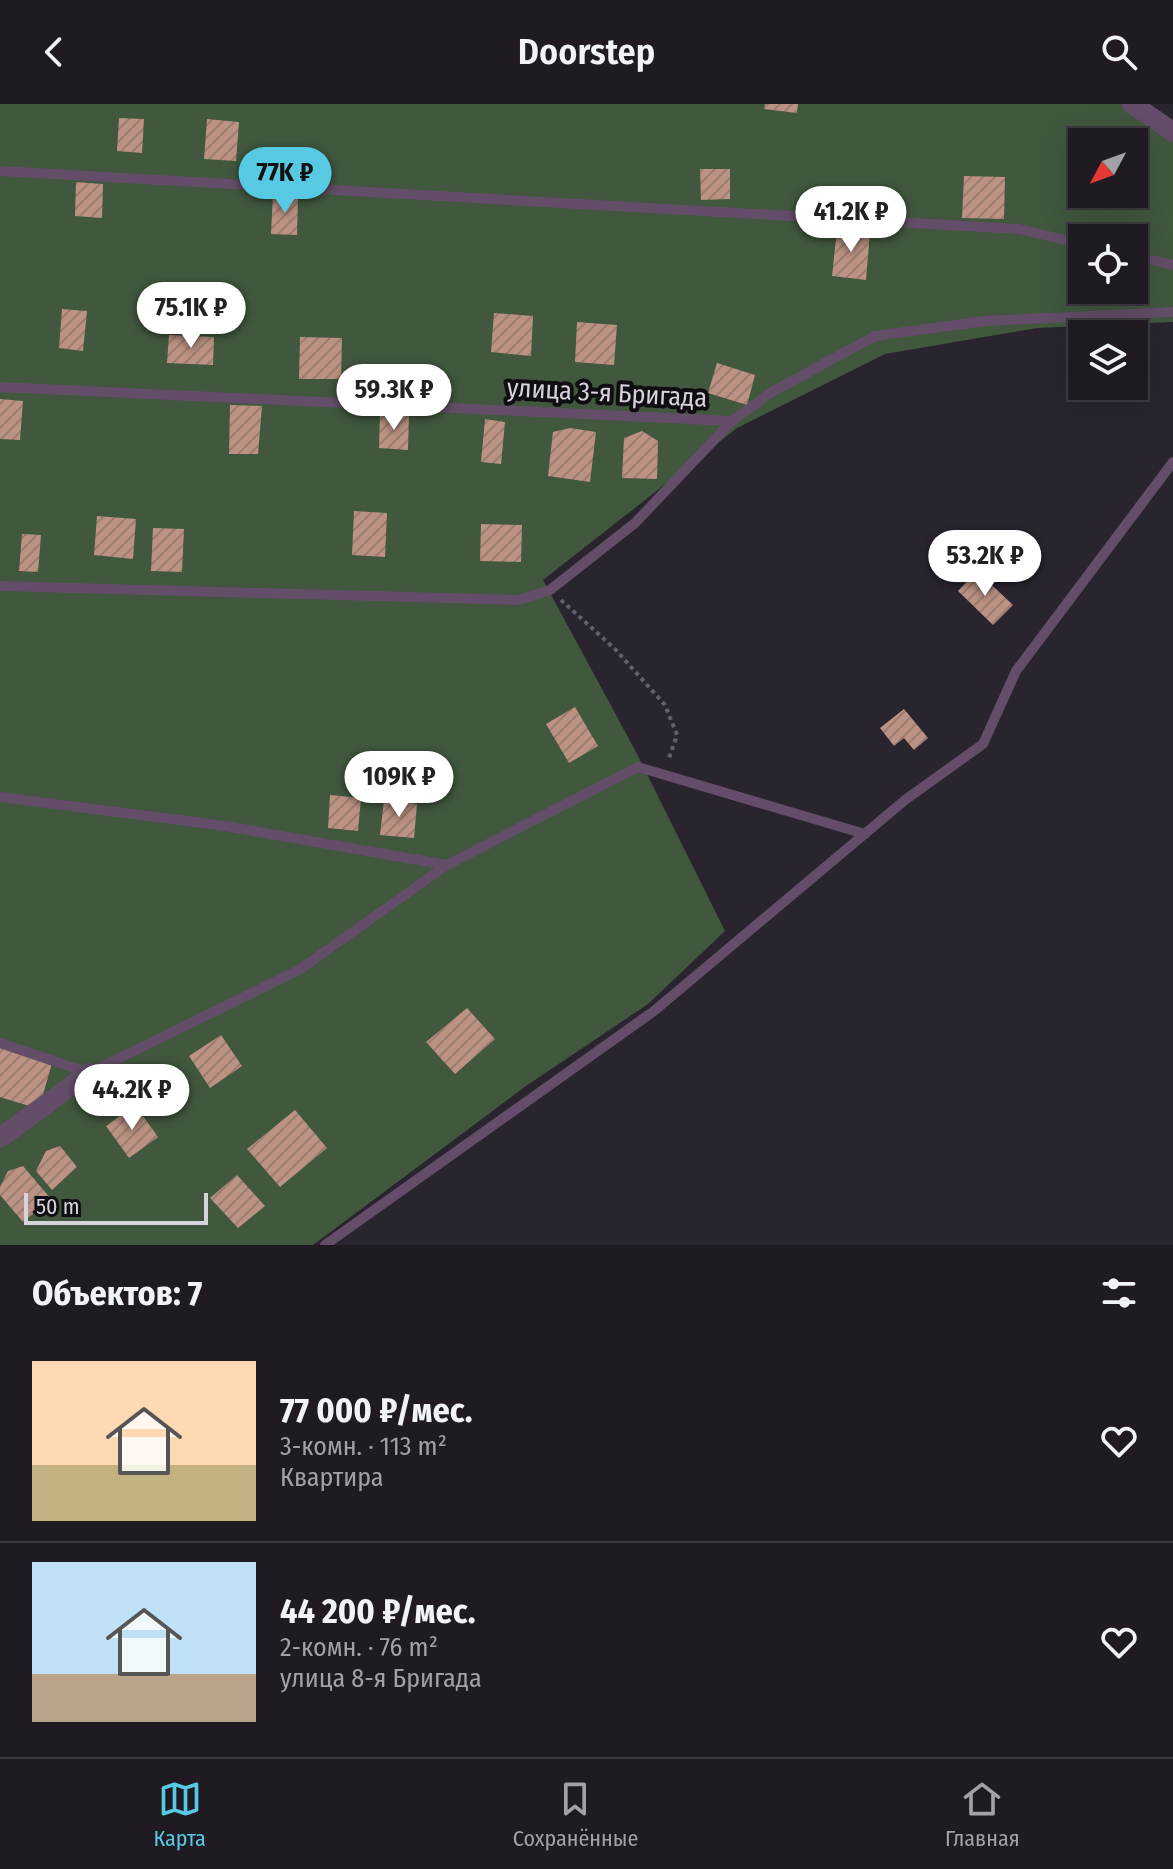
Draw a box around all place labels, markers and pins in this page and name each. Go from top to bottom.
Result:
pin: 77K ₽ [229,147,341,215]
pin: 41.2K ₽ [777,186,925,254]
pin: 75.1K ₽ [117,282,265,350]
pin: 59.3K ₽ [320,364,468,432]
pin: 53.2K ₽ [911,530,1059,598]
pin: 109K ₽ [334,751,464,819]
pin: 44.2K ₽ [58,1064,206,1132]

